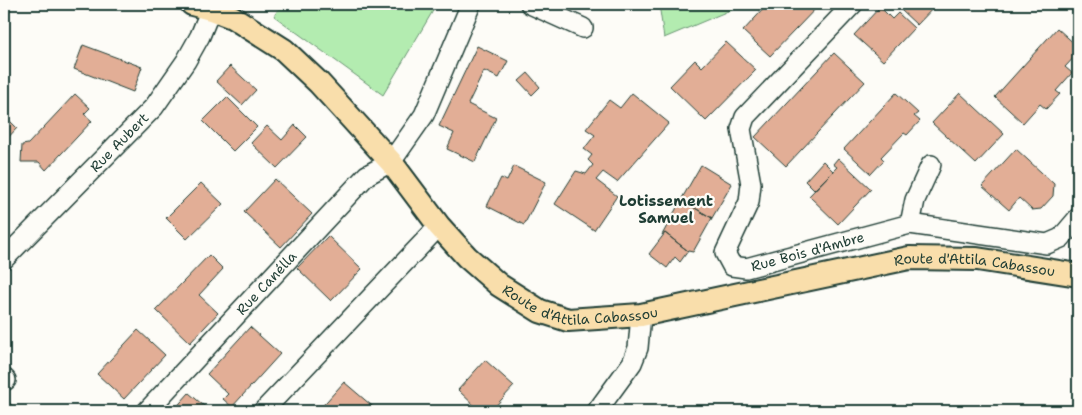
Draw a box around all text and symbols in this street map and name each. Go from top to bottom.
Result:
street label: Rue Aubert [86,109,152,176]
district label: Lotissement Samuel [619,191,713,228]
street label: Rue Bois d'Ambre [749,228,866,275]
street label: Rue Canélla [232,247,301,319]
street label: Route d'Attila Cabassou [892,249,1056,280]
street label: Route d'Attila Cabassou [499,281,660,329]

